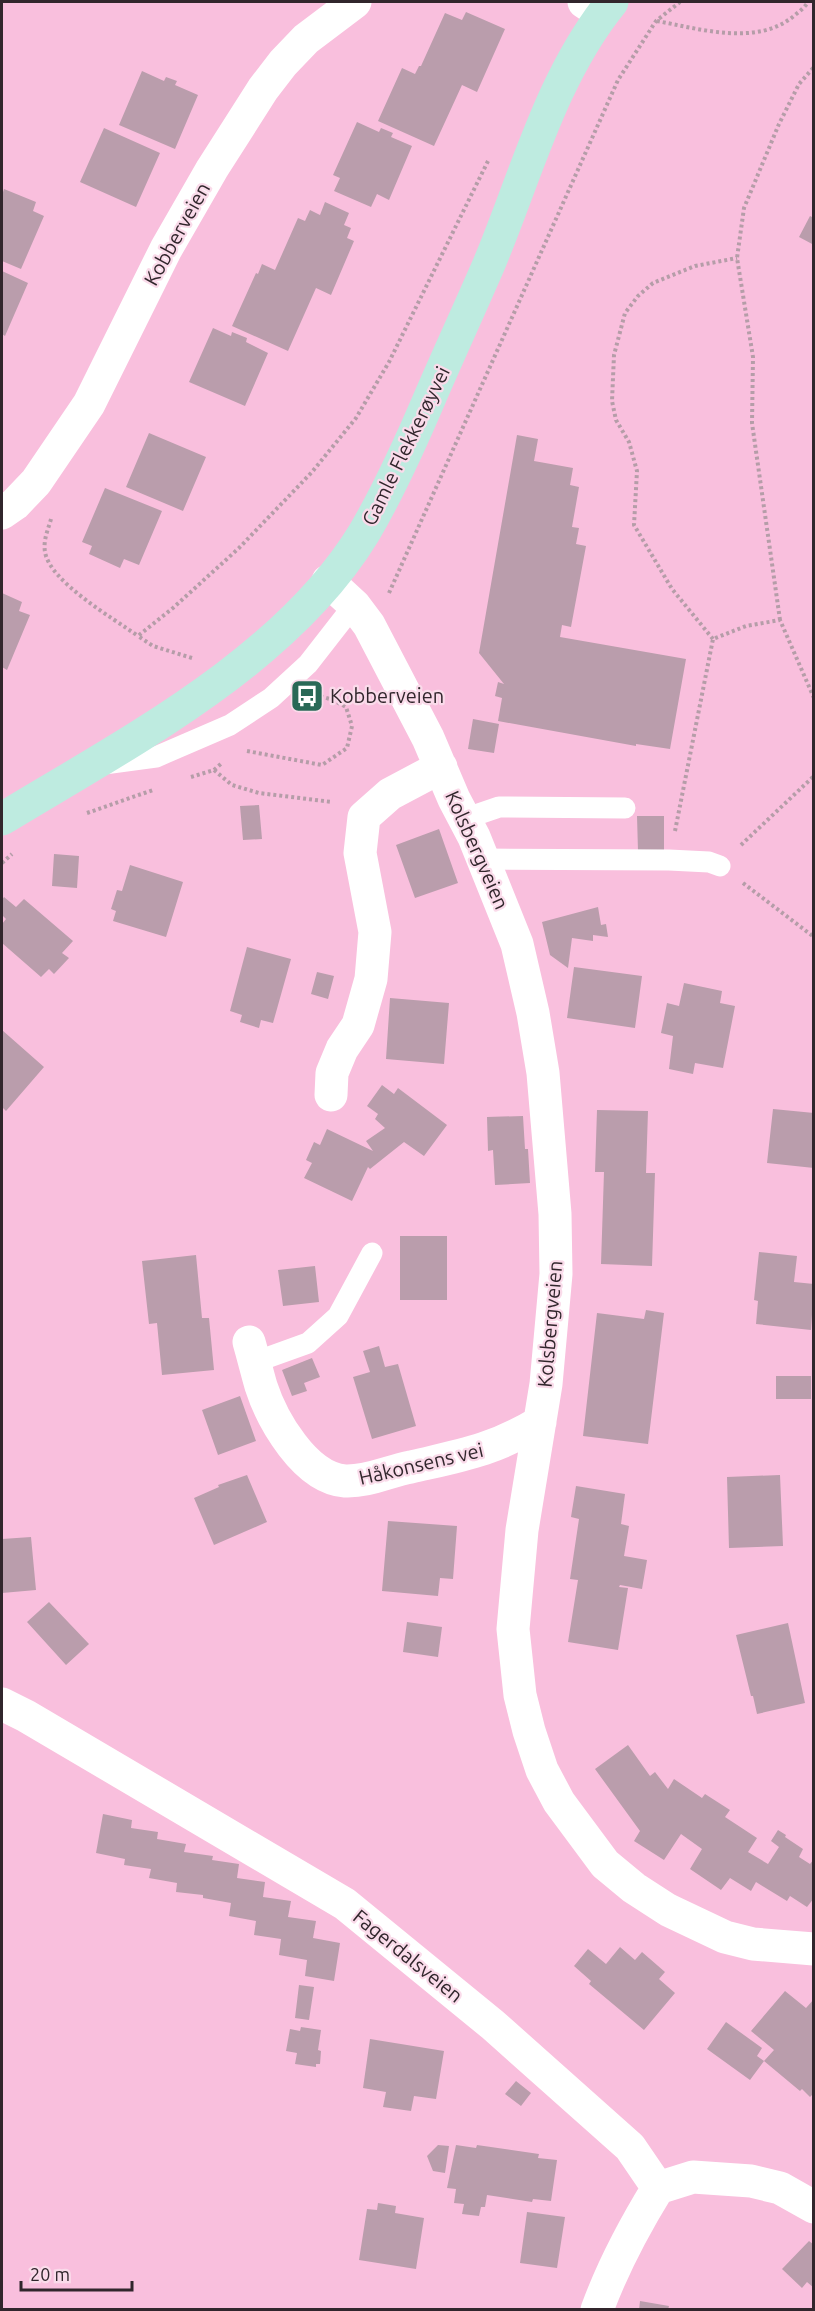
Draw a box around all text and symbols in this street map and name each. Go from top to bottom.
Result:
street label: Kobberveien [139,178,214,289]
street label: Gamle Flekkerøyvei [357,362,454,529]
bus stop icon: Kobberveien [289,678,325,714]
place label: Kobberveien [330,684,444,707]
street label: Kolsbergveien [441,787,514,913]
street label: Kolsbergveien [532,1260,567,1388]
street label: Håkonsens vei [356,1438,485,1489]
street label: Fagerdalsveien [349,1904,468,2007]
scale bar [21,2254,132,2292]
text: 20 m [30,2264,70,2284]

